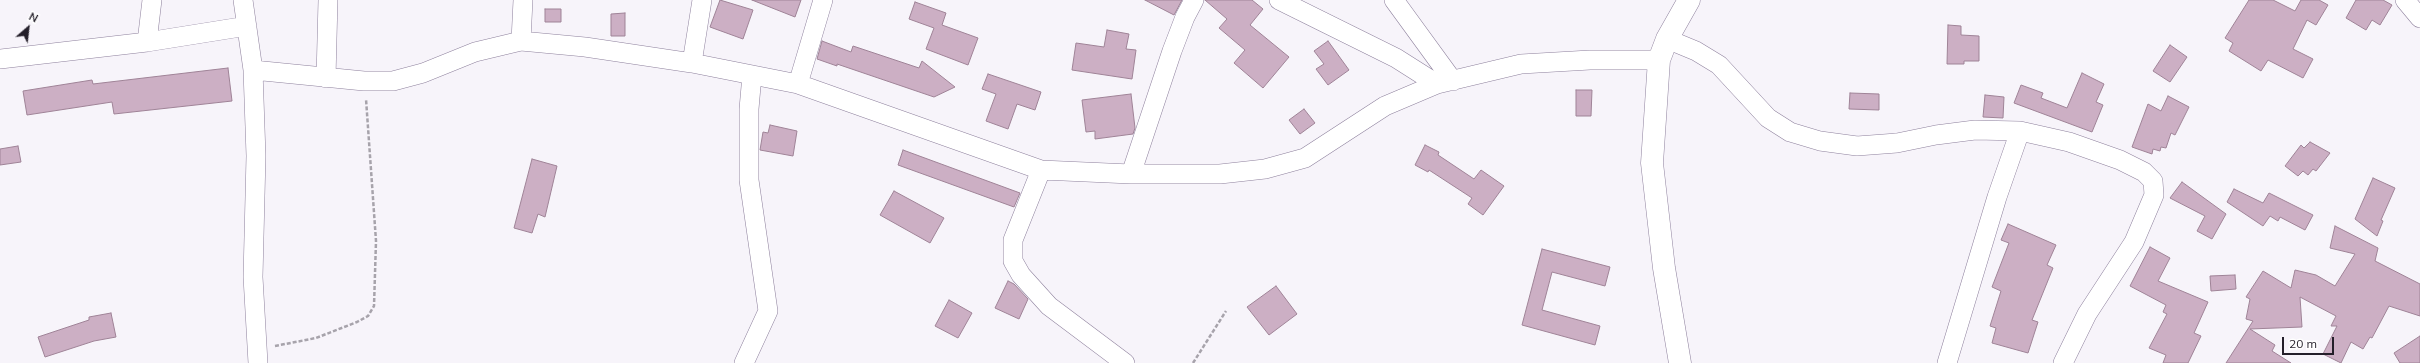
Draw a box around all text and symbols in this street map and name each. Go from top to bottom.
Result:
north arrow [8,8,48,48]
text: N [27,9,41,26]
scale bar [2284,329,2336,355]
text: 20 m [2289,336,2317,351]

